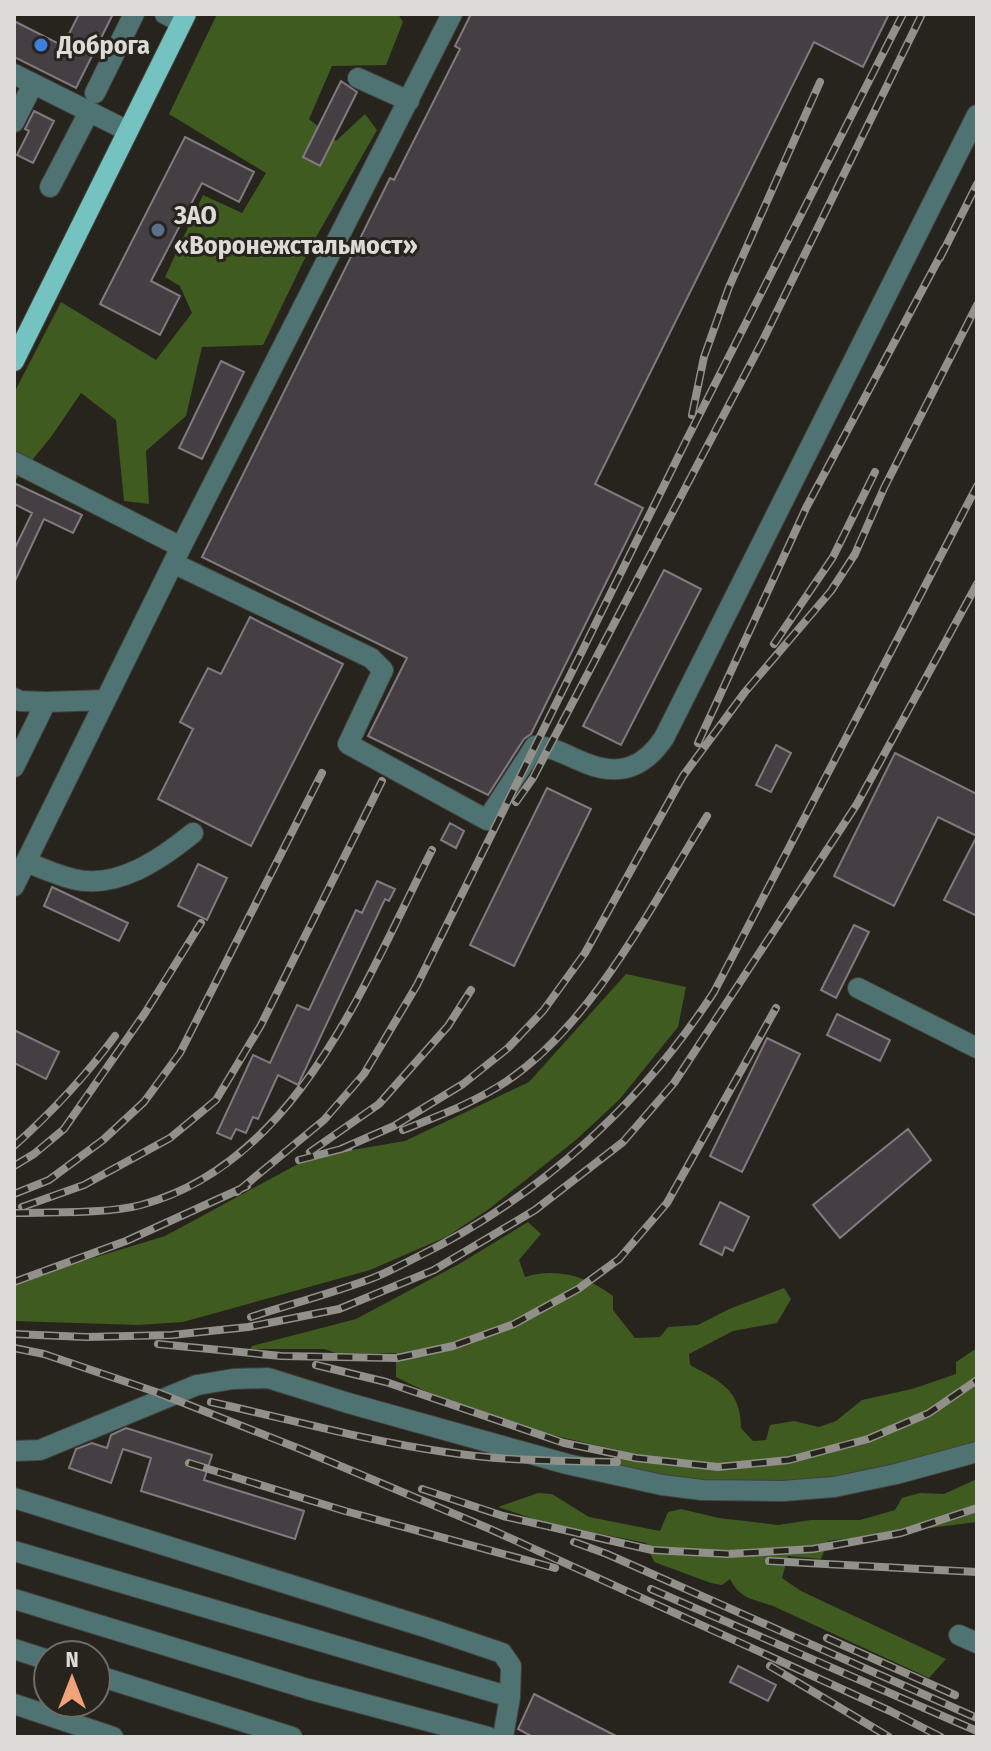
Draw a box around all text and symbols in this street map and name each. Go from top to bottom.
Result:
place label: Доброга [56,30,150,61]
marker: Доброга [32,36,50,54]
place label: ЗАО «Воронежстальмост» [173,200,418,261]
marker: ЗАО «Воронежстальмост» [149,221,167,239]
north arrow [32,1639,112,1719]
text: N [65,1646,79,1673]

